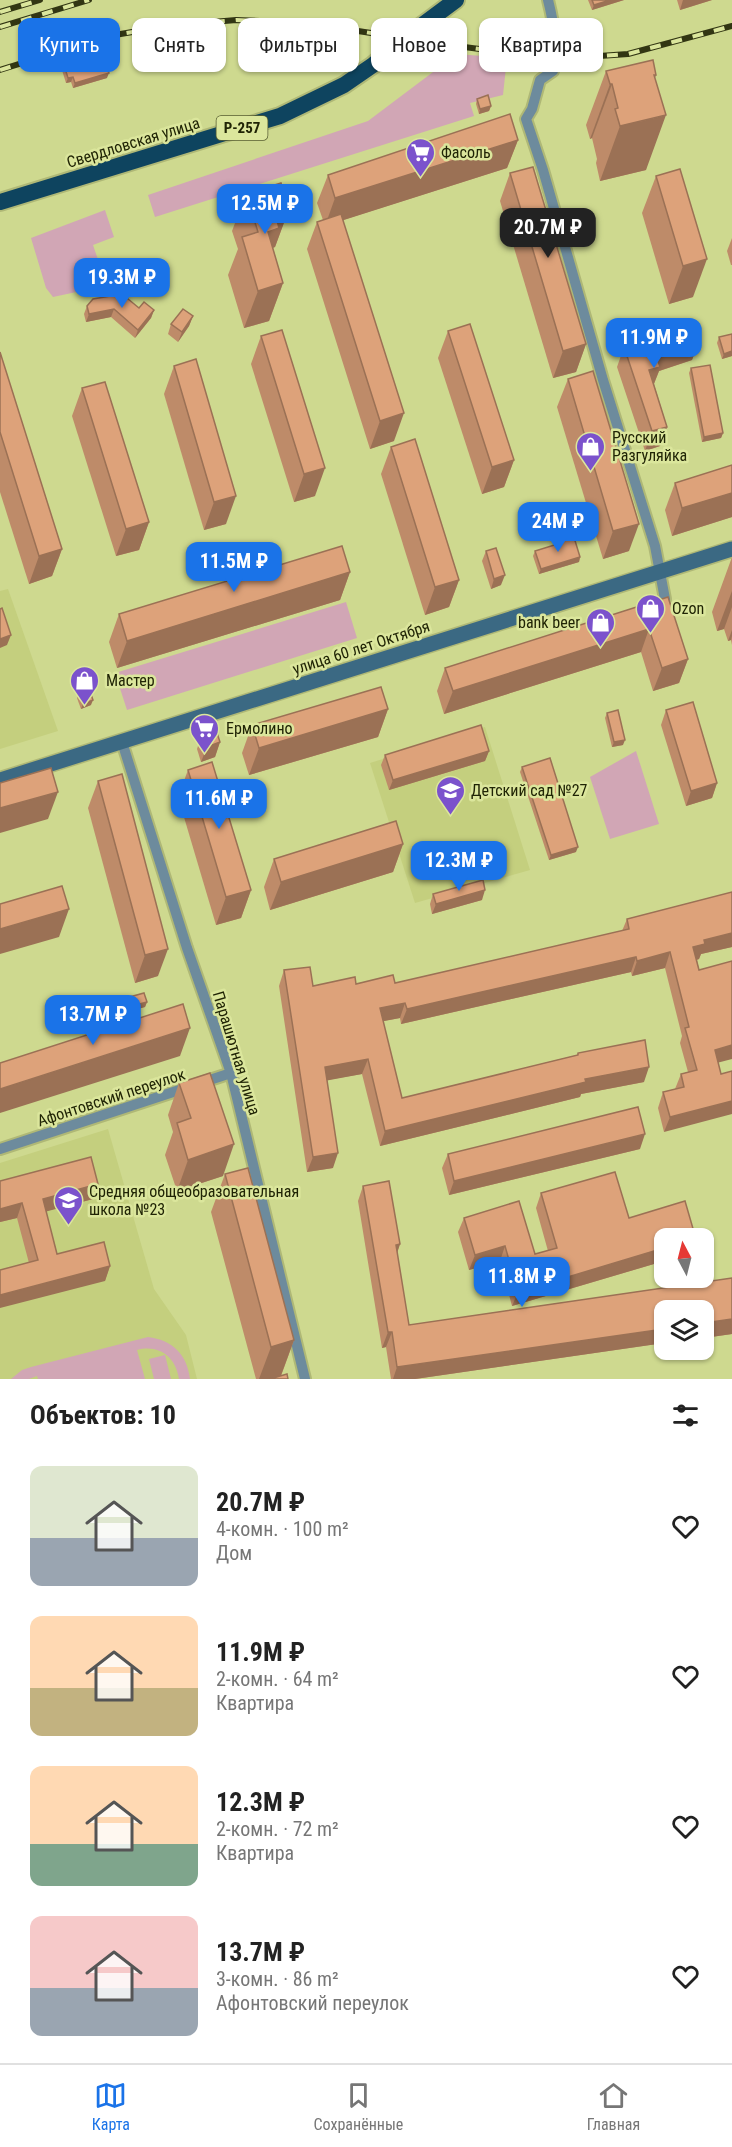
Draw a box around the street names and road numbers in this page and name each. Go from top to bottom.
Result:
street label: Свердловская улица [64,113,202,172]
road number: Р-257 [216,116,268,140]
street label: улица 60 лет Октября [290,616,432,679]
street label: Парашютная улица [209,989,264,1117]
street label: Афонтовский переулок [35,1065,188,1130]

